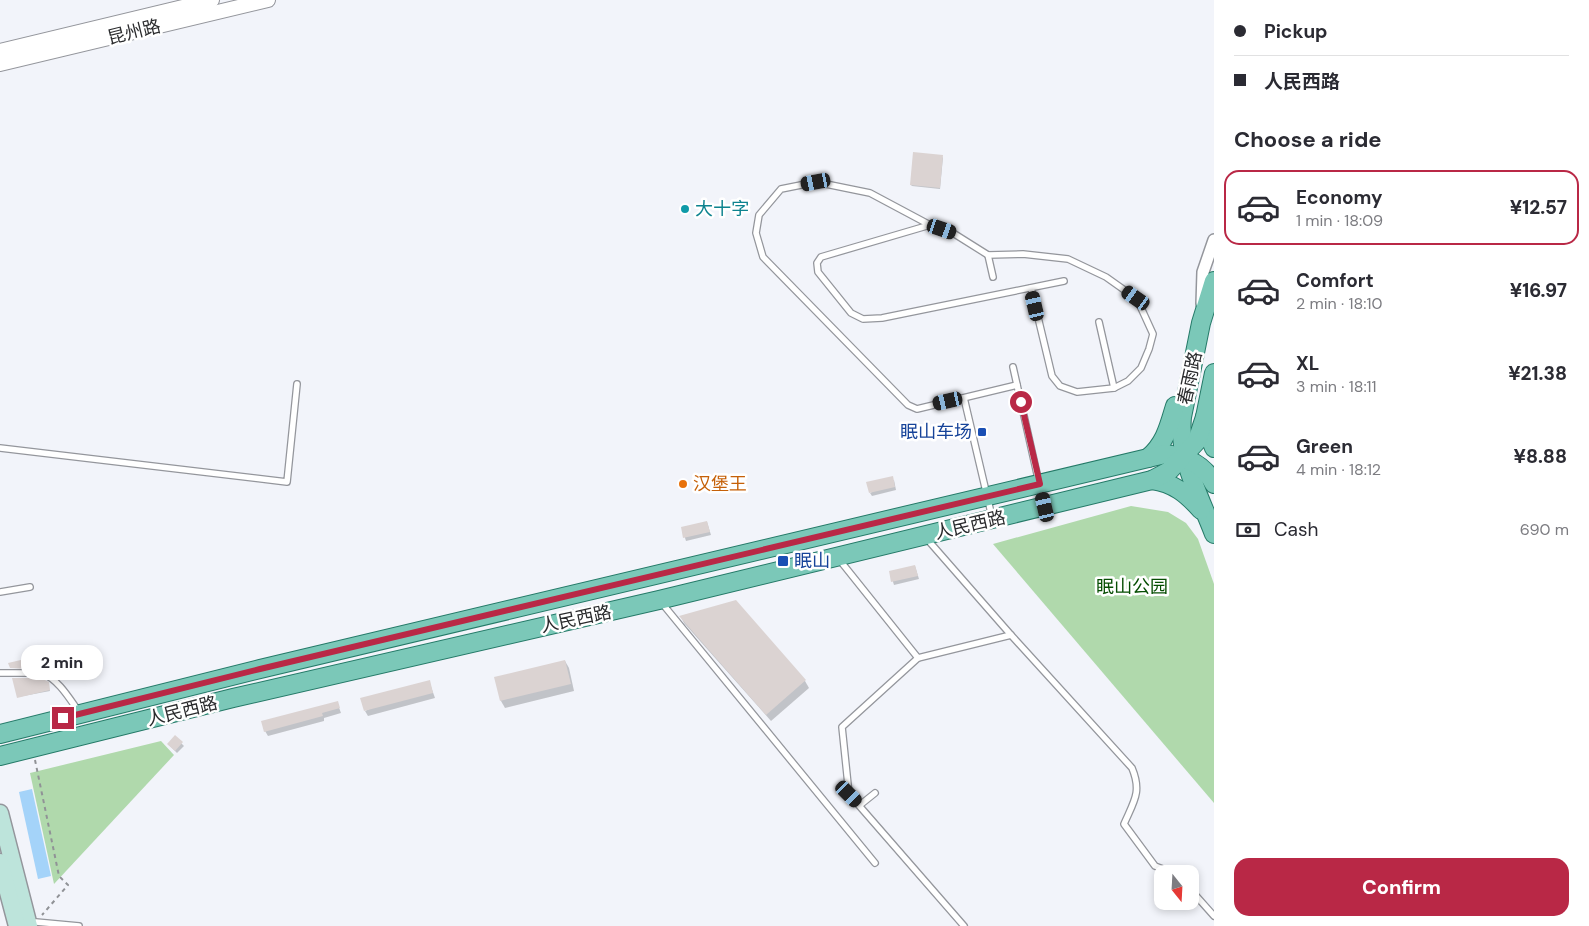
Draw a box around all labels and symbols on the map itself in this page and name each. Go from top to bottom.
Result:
street label: 昆州路 [105,14,163,50]
car [799,172,832,192]
place label: 大十字 [695,197,749,221]
marker: 大十字 [679,203,691,215]
car [925,217,958,241]
car [1119,283,1152,313]
car [1024,290,1045,322]
street label: 春雨路 [1173,349,1207,407]
car [931,390,964,412]
route start [1010,391,1032,413]
place label: 眠山车场 [900,420,972,444]
marker: 眠山车场 [976,426,988,438]
place label: 汉堡王 [693,472,747,496]
marker: 汉堡王 [677,478,689,490]
car [1034,491,1055,523]
street label: 人民西路 [932,505,1008,545]
place label: 眠山 [794,549,830,573]
marker: 眠山 [776,554,790,568]
park label: 眠山公园 [1096,575,1168,599]
street label: 人民西路 [538,600,614,638]
callout: 2 min [22,646,104,680]
street label: 人民西路 [144,691,220,731]
route end [52,707,74,729]
car [833,778,864,810]
north arrow [1154,865,1199,910]

